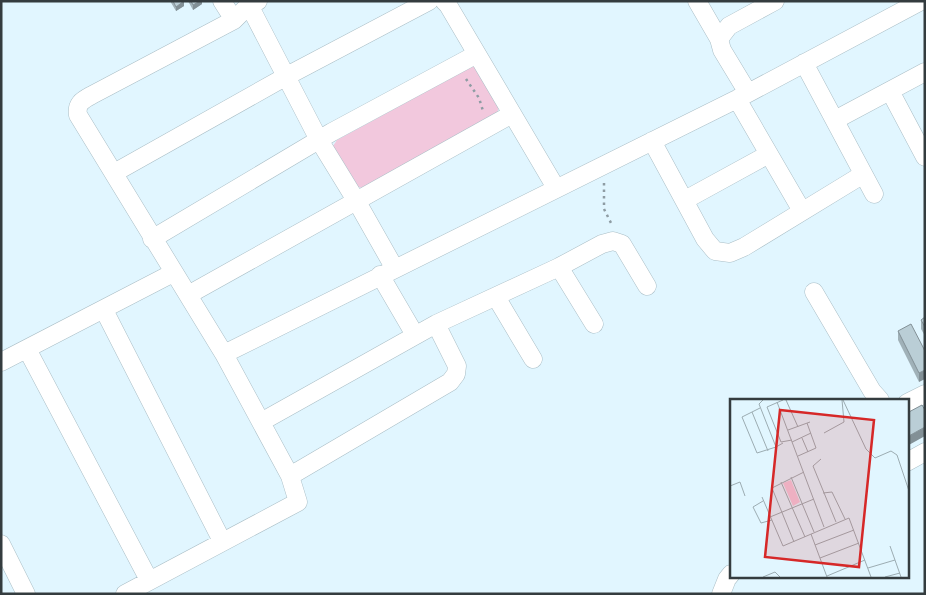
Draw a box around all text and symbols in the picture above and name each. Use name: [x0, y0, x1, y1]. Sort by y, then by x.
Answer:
inset map: [730, 399, 908, 578]

